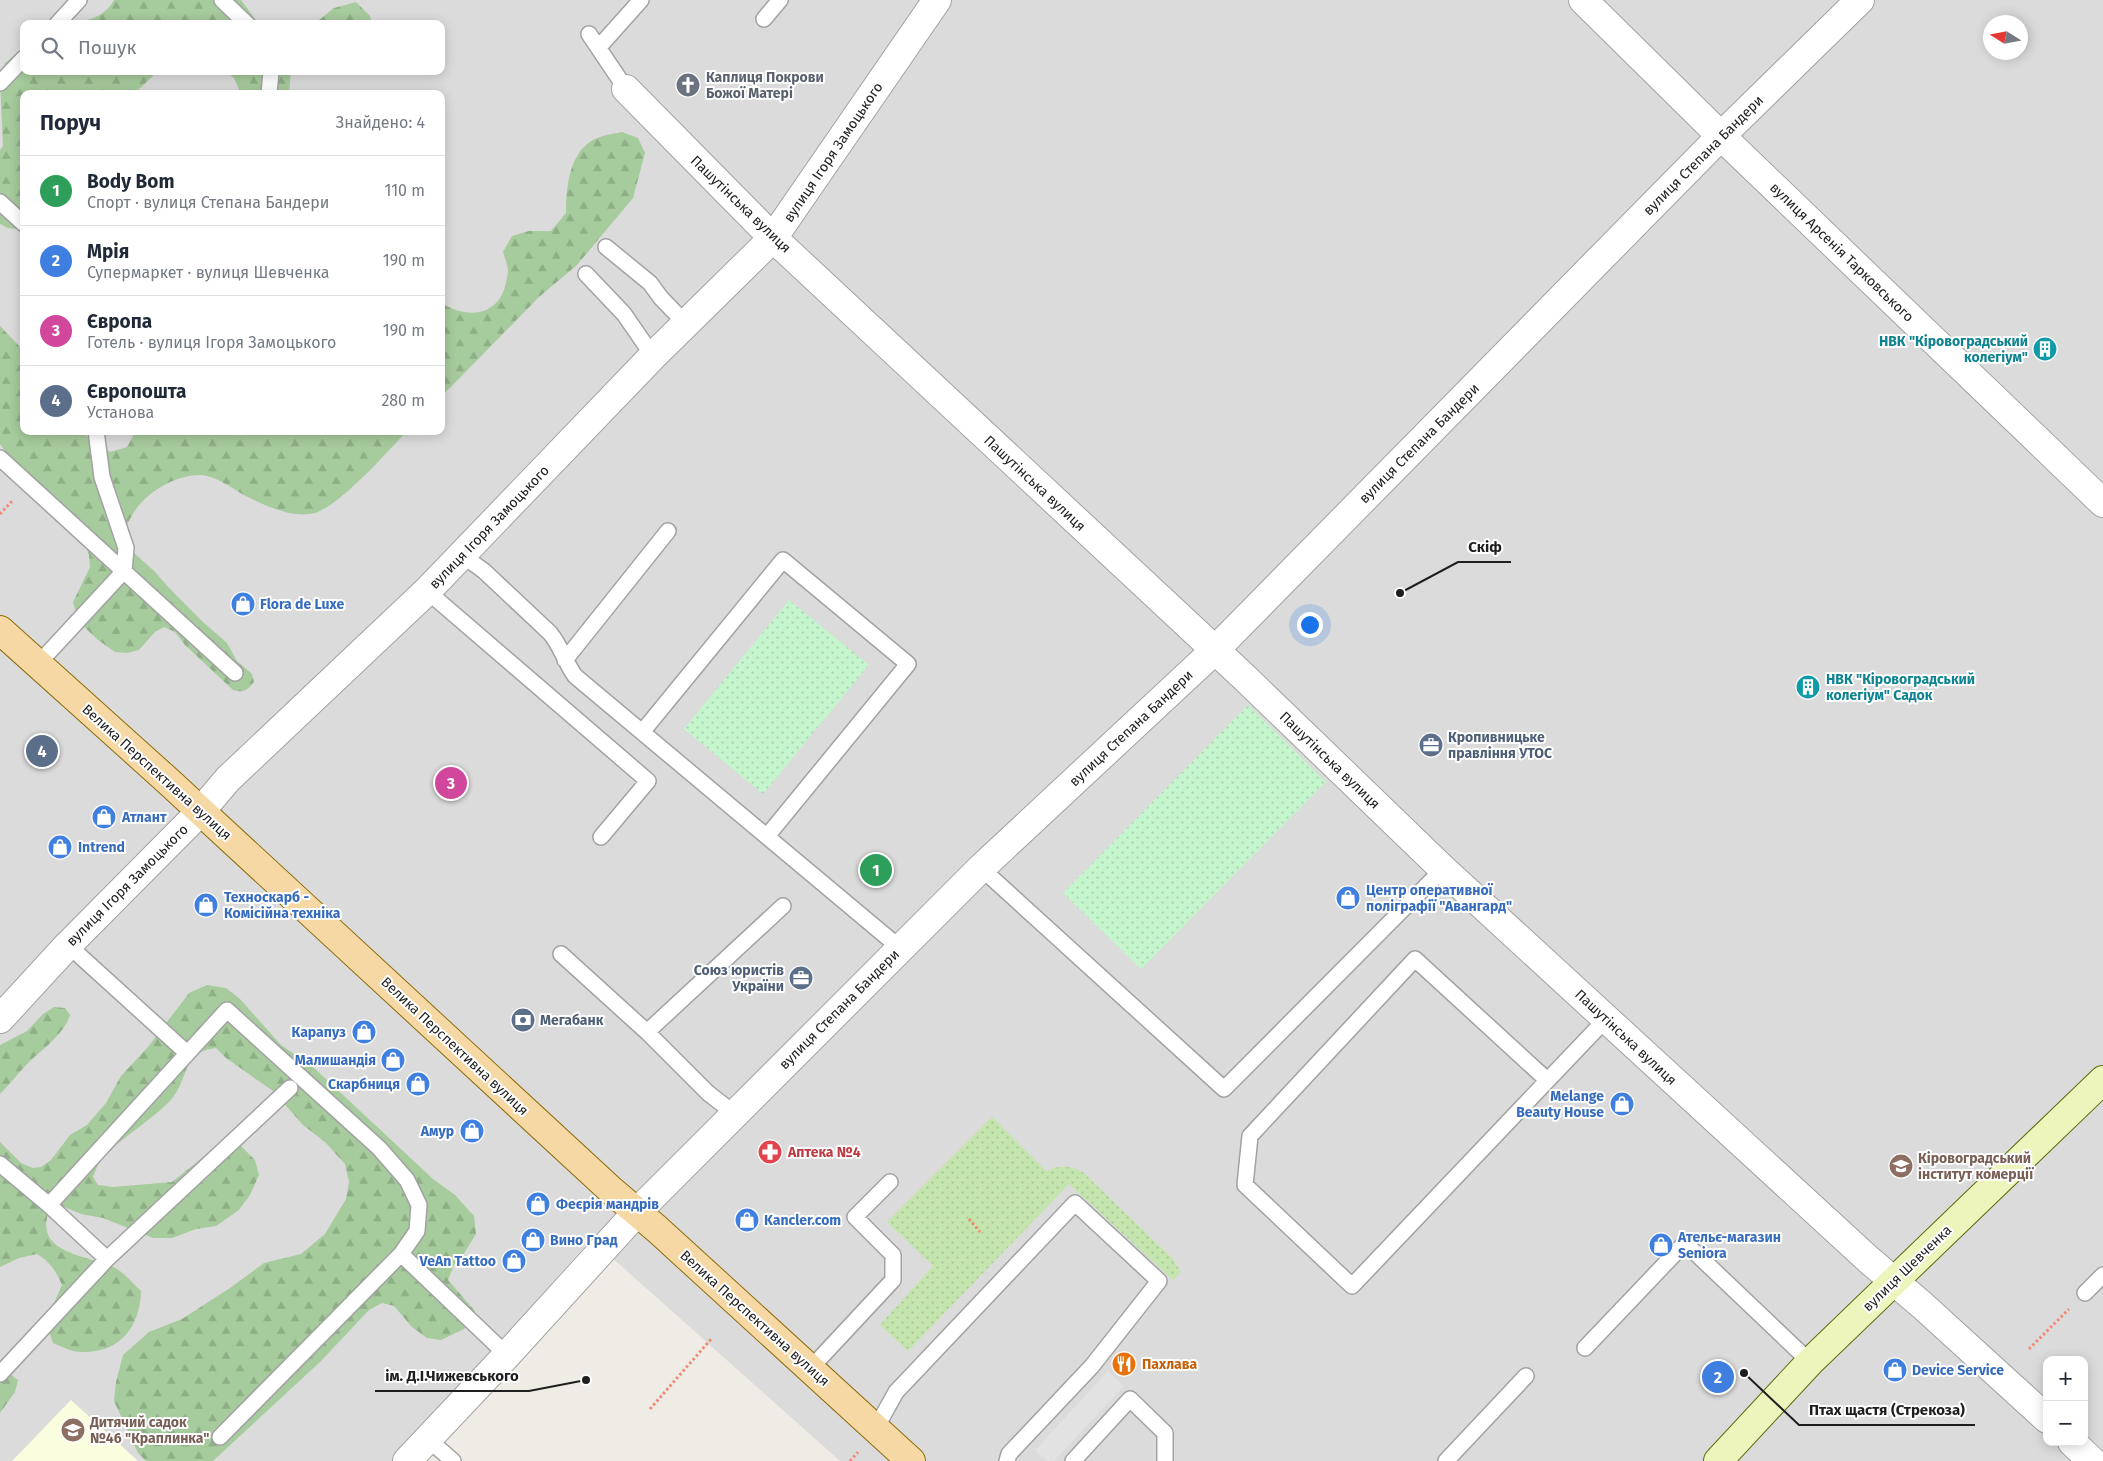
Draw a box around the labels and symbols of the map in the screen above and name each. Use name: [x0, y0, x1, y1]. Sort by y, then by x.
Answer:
north arrow: [1983, 15, 2028, 60]
place label: Каплиця Покрови Божої Матері: [706, 69, 824, 102]
church icon: Каплиця Покрови Божої Матері: [675, 72, 701, 98]
street label: вулиця Ігоря Замоцького: [780, 79, 887, 225]
street label: вулиця Степана Бандери: [1640, 92, 1767, 219]
street label: Пашутінська вулиця: [687, 152, 794, 257]
street label: вулиця Арсенія Тарковського: [1766, 179, 1917, 326]
place label: НВК "Кіровоградський колегіум": [1879, 333, 2028, 366]
building icon: НВК "Кіровоградський колегіум": [2032, 336, 2058, 362]
street label: вулиця Степана Бандери: [1356, 380, 1483, 507]
street label: Пашутінська вулиця: [980, 432, 1089, 535]
street label: вулиця Ігоря Замоцького: [426, 462, 553, 593]
callout: Скіф: [1458, 532, 1511, 562]
text: Скіф: [1468, 538, 1502, 556]
shop icon: Flora de Luxe: [230, 591, 256, 617]
place label: Flora de Luxe: [260, 596, 344, 613]
your location: [1297, 612, 1323, 638]
street label: вулиця Степана Бандери: [1066, 667, 1197, 790]
place label: НВК "Кіровоградський колегіум" Садок: [1826, 671, 1975, 704]
building icon: НВК "Кіровоградський колегіум" Садок: [1795, 674, 1821, 700]
street label: Велика Перспективна вулиця: [78, 701, 235, 844]
street label: Пашутінська вулиця: [1276, 708, 1383, 813]
place label: Кропивницьке правління УТОС: [1448, 729, 1552, 762]
pin: 4: [26, 732, 58, 770]
office icon: Кропивницьке правління УТОС: [1418, 732, 1444, 758]
pin: 3: [435, 764, 467, 802]
shop icon: Атлант: [91, 804, 117, 830]
place label: Атлант: [121, 809, 167, 826]
street label: вулиця Ігоря Замоцького: [63, 821, 192, 950]
shop icon: Intrend: [47, 834, 73, 860]
place label: Intrend: [78, 839, 125, 856]
pin: 1: [860, 851, 892, 889]
place label: Центр оперативної поліграфії "Авангард": [1366, 882, 1512, 915]
shop icon: Центр оперативної поліграфії "Авангард": [1335, 885, 1361, 911]
place label: Техноскарб - Комісійна техніка: [224, 889, 341, 922]
shop icon: Техноскарб - Комісійна техніка: [193, 892, 219, 918]
street label: вулиця Степана Бандери: [776, 946, 903, 1073]
place label: Союз юристів України: [694, 962, 784, 995]
office icon: Союз юристів України: [788, 965, 814, 991]
street label: Велика Перспективна вулиця: [378, 974, 532, 1119]
street label: Пашутінська вулиця: [1571, 986, 1680, 1089]
bank icon: Мегабанк: [510, 1007, 536, 1033]
place label: Мегабанк: [540, 1012, 604, 1029]
shop icon: Карапуз: [351, 1019, 377, 1045]
place label: Карапуз: [292, 1024, 346, 1041]
shop icon: Малишандія: [380, 1047, 406, 1073]
place label: Малишандія: [295, 1052, 376, 1069]
shop icon: Скарбниця: [405, 1071, 431, 1097]
place label: Скарбниця: [328, 1076, 400, 1093]
place label: Melange Beauty House: [1516, 1088, 1604, 1121]
shop icon: Melange Beauty House: [1609, 1091, 1635, 1117]
shop icon: Амур: [459, 1118, 485, 1144]
place label: Амур: [420, 1123, 454, 1140]
pharmacy icon: Аптека №4: [757, 1139, 783, 1165]
place label: Аптека №4: [787, 1144, 861, 1161]
place label: Кіровоградський інститут комерції: [1918, 1150, 2034, 1183]
school or university icon: Кіровоградський інститут комерції: [1888, 1153, 1914, 1179]
shop icon: Феєрія мандрів: [525, 1191, 551, 1217]
place label: Феєрія мандрів: [556, 1196, 659, 1213]
shop icon: Kancler.com: [734, 1207, 760, 1233]
place label: Kancler.com: [764, 1212, 841, 1229]
street label: вулиця Шевченка: [1859, 1222, 1955, 1315]
shop icon: Вино Град: [520, 1227, 546, 1253]
place label: Ательє-магазин Seniora: [1677, 1229, 1781, 1262]
place label: Вино Град: [550, 1232, 618, 1249]
shop icon: Ательє-магазин Seniora: [1648, 1232, 1674, 1258]
street label: Велика Перспективна вулиця: [676, 1247, 833, 1390]
shop icon: VeAn Tattoo: [501, 1248, 527, 1274]
place label: VeAn Tattoo: [419, 1253, 496, 1270]
restaurant icon: Пахлава: [1111, 1351, 1137, 1377]
place label: Пахлава: [1142, 1356, 1197, 1373]
shop icon: Device Service: [1882, 1357, 1908, 1383]
pin: 2: [1702, 1358, 1734, 1396]
callout: ім. Д.І.Чижевського: [375, 1361, 529, 1391]
place label: Device Service: [1912, 1362, 2004, 1379]
text: ім. Д.І.Чижевського: [385, 1367, 519, 1385]
callout: Птах щастя (Стрекоза): [1799, 1395, 1975, 1425]
text: Птах щастя (Стрекоза): [1809, 1401, 1965, 1419]
place label: Дитячий садок №46 "Краплинка": [89, 1414, 210, 1447]
school or university icon: Дитячий садок №46 "Краплинка": [60, 1417, 86, 1443]

